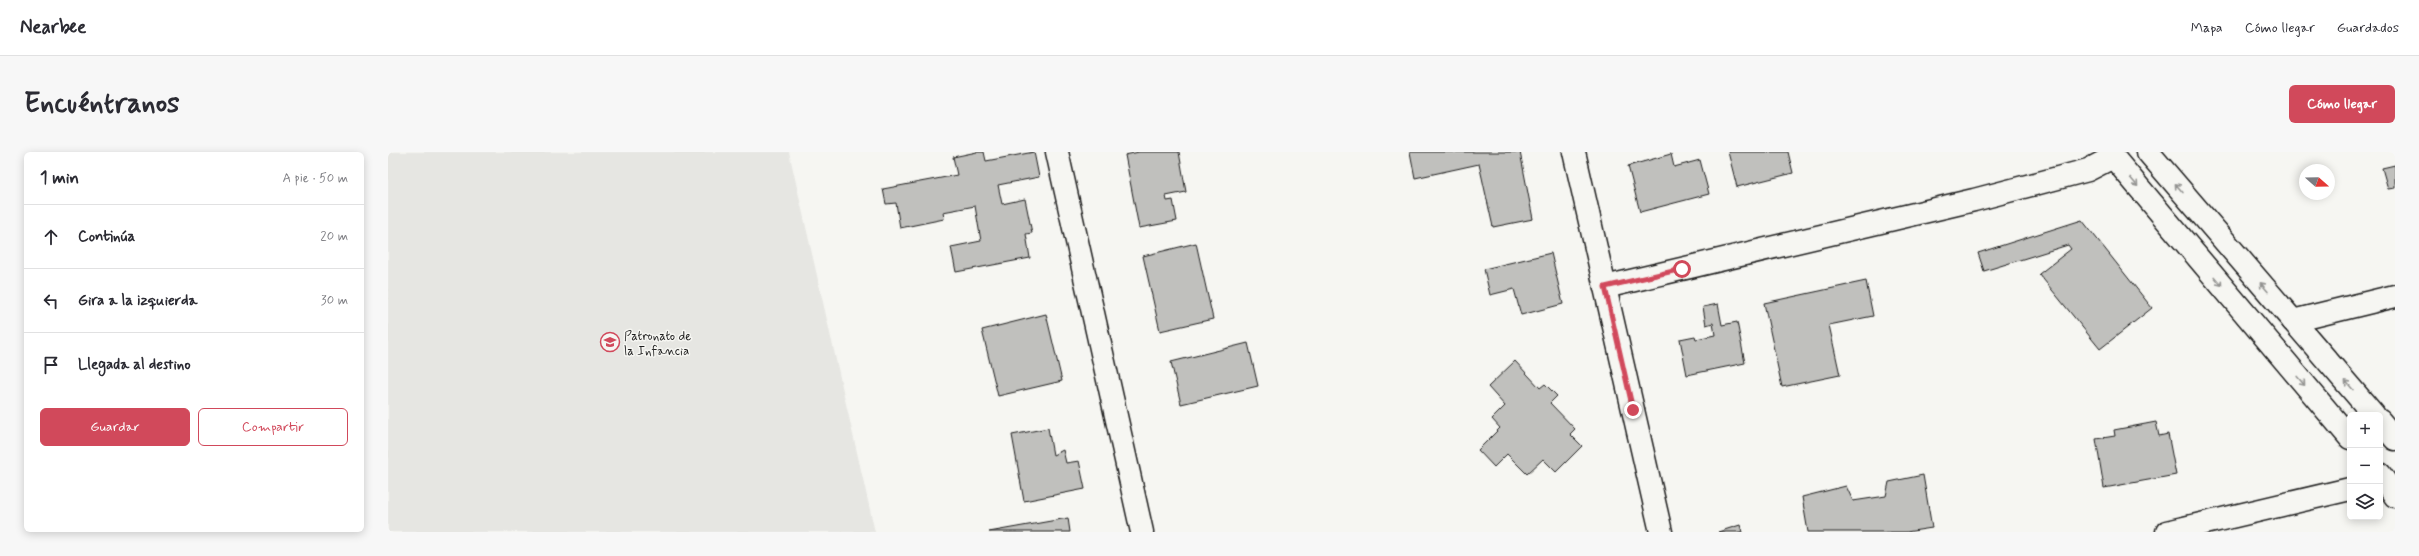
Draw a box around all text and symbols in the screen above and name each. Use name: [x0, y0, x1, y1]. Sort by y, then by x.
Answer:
text: Nearbee: [20, 15, 86, 40]
text: Mapa: [2191, 19, 2223, 37]
text: Cómo llegar: [2245, 19, 2315, 37]
text: Guardados: [2337, 19, 2399, 37]
button: Cómo llegar: [2289, 85, 2395, 123]
text: Encuéntranos: [24, 86, 180, 123]
north arrow: [2299, 164, 2335, 200]
text: 1 min: [40, 167, 79, 189]
text: A pie · 50 m: [283, 170, 348, 187]
one-way arrow: [2130, 176, 2139, 187]
one-way arrow: [2175, 183, 2184, 194]
icon: ahead: [40, 226, 62, 248]
text: Continúa: [78, 227, 135, 247]
text: 20 m: [320, 228, 348, 245]
route start: [1673, 260, 1691, 278]
one-way arrow: [2213, 276, 2222, 287]
one-way arrow: [2260, 282, 2269, 292]
icon: left: [40, 290, 62, 312]
text: Gira a la izquierda: [78, 291, 197, 311]
text: 30 m: [321, 292, 348, 309]
place label: Patronato de la Infancia: [624, 328, 691, 360]
school or university icon: Patronato de la Infancia: [599, 331, 621, 353]
icon: arrive: [40, 354, 62, 376]
text: Llegada al destino: [78, 355, 191, 375]
one-way arrow: [2297, 375, 2306, 386]
one-way arrow: [2345, 381, 2354, 391]
route end: [1624, 401, 1642, 419]
button: Guardar: [40, 408, 190, 446]
button: Compartir: [198, 408, 348, 446]
map controls: [2347, 412, 2383, 520]
button: +: [2347, 412, 2383, 448]
button: −: [2347, 448, 2383, 484]
button: layers: [2347, 484, 2383, 520]

